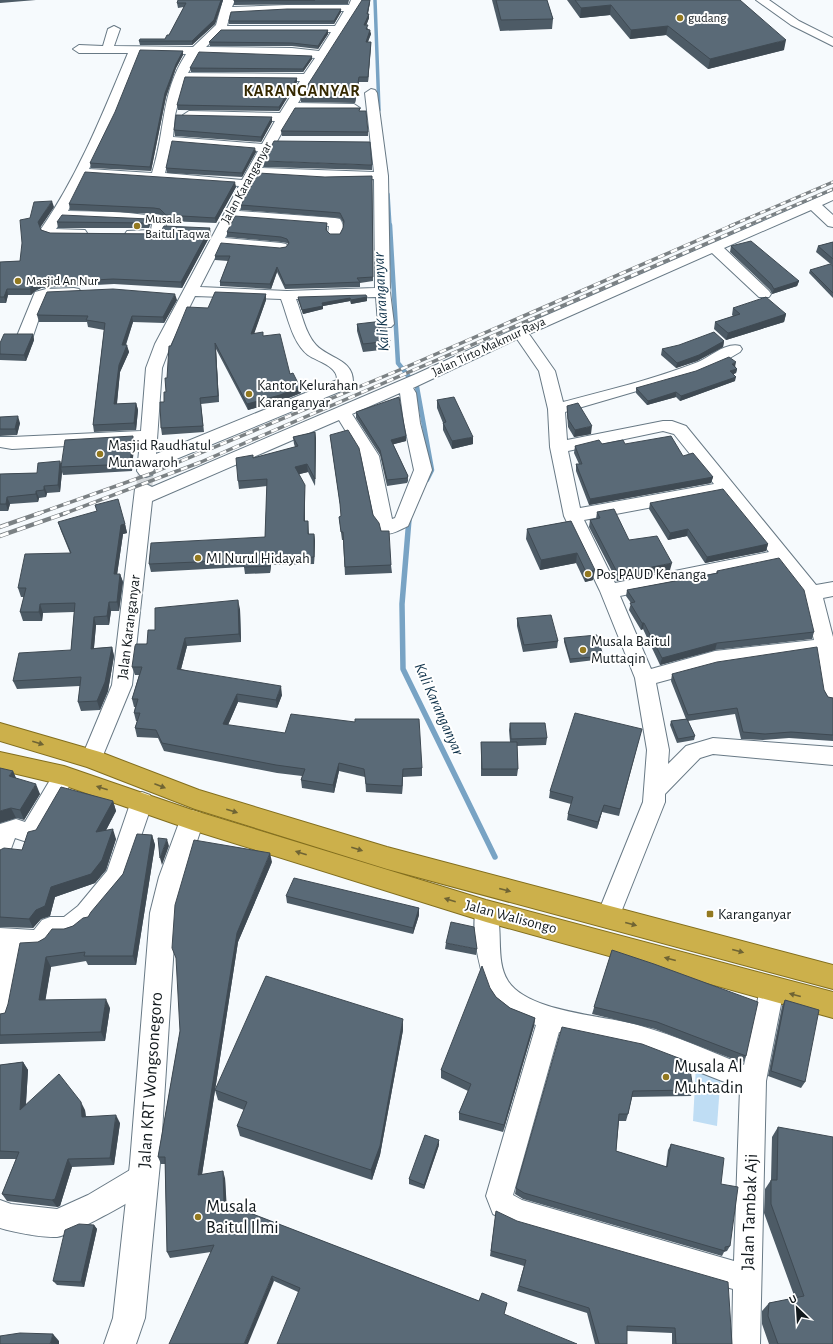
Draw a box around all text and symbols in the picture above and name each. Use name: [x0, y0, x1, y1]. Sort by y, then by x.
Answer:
place label: gudang: [688, 12, 727, 25]
marker: gudang: [675, 13, 685, 23]
district label: KARANGANYAR: [243, 83, 361, 99]
street label: Jalan Karanganyar: [219, 139, 275, 226]
place label: Musala Baitul Taqwa: [145, 213, 210, 241]
marker: Musala Baitul Taqwa: [132, 221, 142, 231]
water label: Kali Karanganyar: [370, 251, 392, 352]
place label: Masjid An Nur: [26, 275, 99, 288]
marker: Masjid An Nur: [13, 276, 23, 286]
street label: Jalan Tirto Makmur Raya: [430, 315, 548, 379]
place label: Kantor Kelurahan Karanganyar: [257, 378, 359, 410]
marker: Kantor Kelurahan Karanganyar: [244, 389, 254, 399]
place label: Masjid Raudhatul Munawaroh: [108, 438, 211, 470]
marker: Masjid Raudhatul Munawaroh: [95, 449, 105, 459]
place label: MI Nurul Hidayah: [206, 551, 310, 566]
marker: MI Nurul Hidayah: [193, 553, 203, 563]
place label: Pos PAUD Kenanga: [596, 567, 707, 582]
marker: Pos PAUD Kenanga: [583, 569, 593, 579]
street label: Jalan Karanganyar: [115, 574, 143, 680]
place label: Musala Baitul Muttaqin: [591, 634, 671, 666]
marker: Musala Baitul Muttaqin: [578, 645, 588, 655]
water label: Kali Karanganyar: [412, 660, 467, 758]
one-way arrow: [32, 740, 44, 746]
one-way arrow: [155, 783, 167, 789]
one-way arrow: [96, 785, 108, 791]
one-way arrow: [227, 808, 239, 814]
one-way arrow: [351, 846, 363, 852]
one-way arrow: [294, 850, 306, 856]
one-way arrow: [500, 887, 512, 893]
one-way arrow: [444, 897, 456, 903]
street label: Jalan Walisongo: [464, 898, 558, 936]
place label: Karanganyar: [718, 907, 791, 922]
marker: Karanganyar: [705, 909, 715, 919]
one-way arrow: [625, 921, 637, 927]
one-way arrow: [732, 949, 744, 955]
one-way arrow: [664, 956, 676, 962]
street label: Jalan KRT Wongsonegoro: [136, 991, 166, 1168]
one-way arrow: [789, 992, 801, 998]
place label: Musala Al Muhtadin: [674, 1058, 743, 1097]
marker: Musala Al Muhtadin: [661, 1072, 671, 1082]
street label: Jalan Tambak Aji: [739, 1153, 761, 1271]
place label: Musala Baitul Ilmi: [206, 1198, 279, 1237]
marker: Musala Baitul Ilmi: [193, 1212, 203, 1222]
north arrow: [777, 1288, 817, 1328]
text: U: [787, 1293, 798, 1306]

